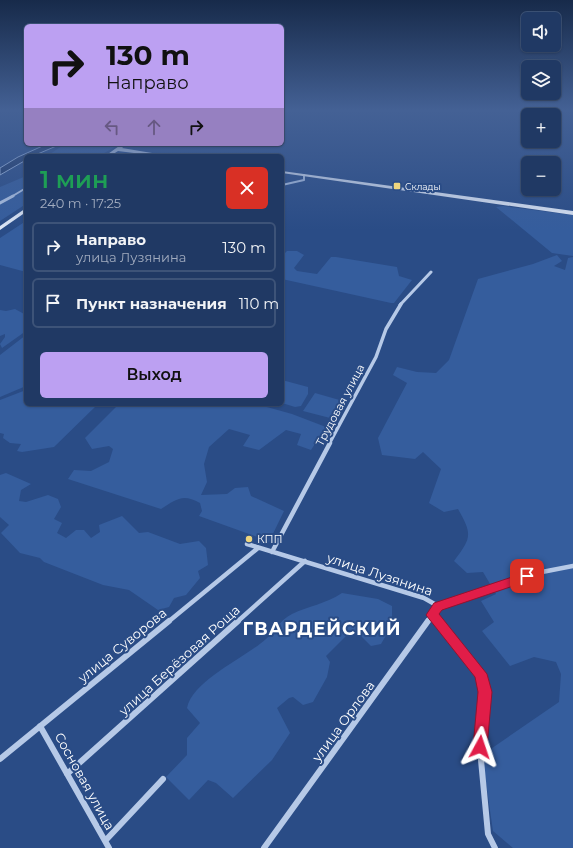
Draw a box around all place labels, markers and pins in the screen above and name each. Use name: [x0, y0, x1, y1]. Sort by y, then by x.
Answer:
marker: Склады: [392, 181, 402, 191]
place label: Склады: [405, 181, 441, 192]
place label: КПП: [257, 532, 283, 546]
marker: КПП: [244, 534, 254, 544]
pin: [510, 559, 544, 593]

